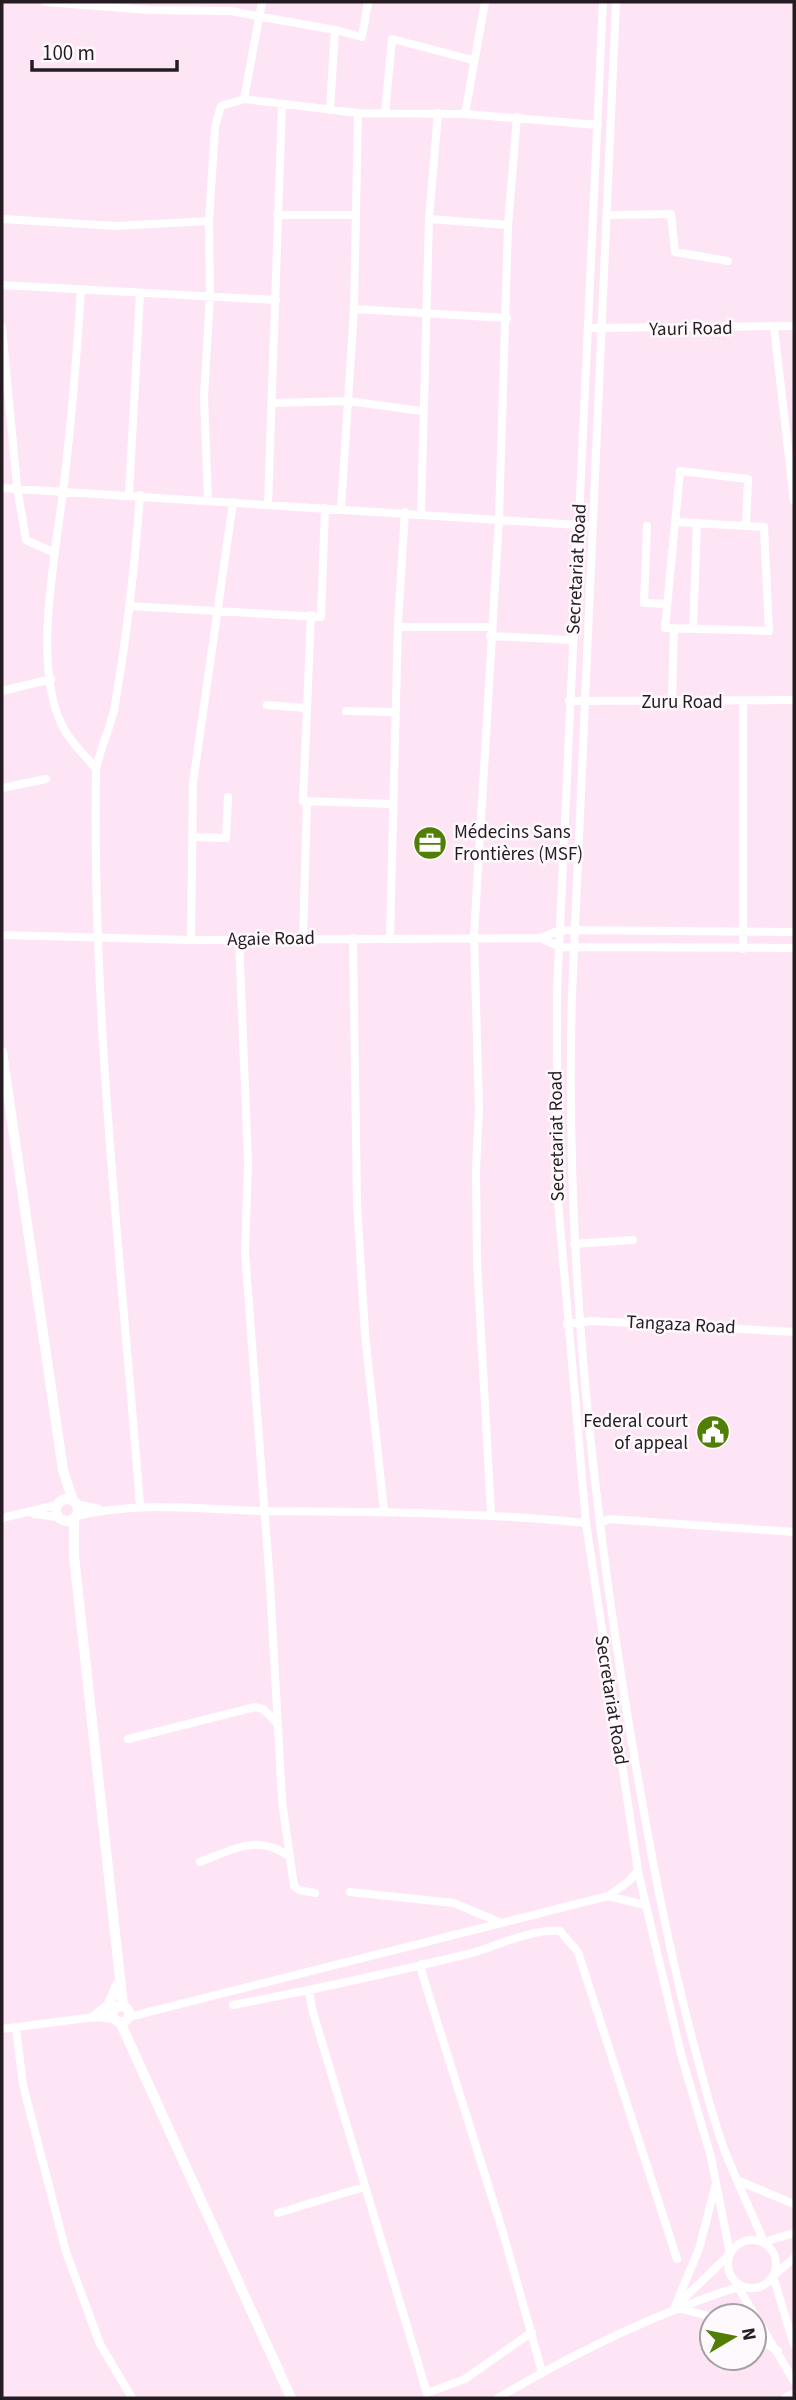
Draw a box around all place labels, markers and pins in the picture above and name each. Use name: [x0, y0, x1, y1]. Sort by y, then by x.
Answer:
place label: Médecins Sans Frontières (MSF): [454, 819, 583, 868]
office icon: Médecins Sans Frontières (MSF): [411, 824, 449, 862]
place label: Federal court of appeal: [583, 1408, 689, 1457]
public building icon: Federal court of appeal: [694, 1413, 732, 1451]

